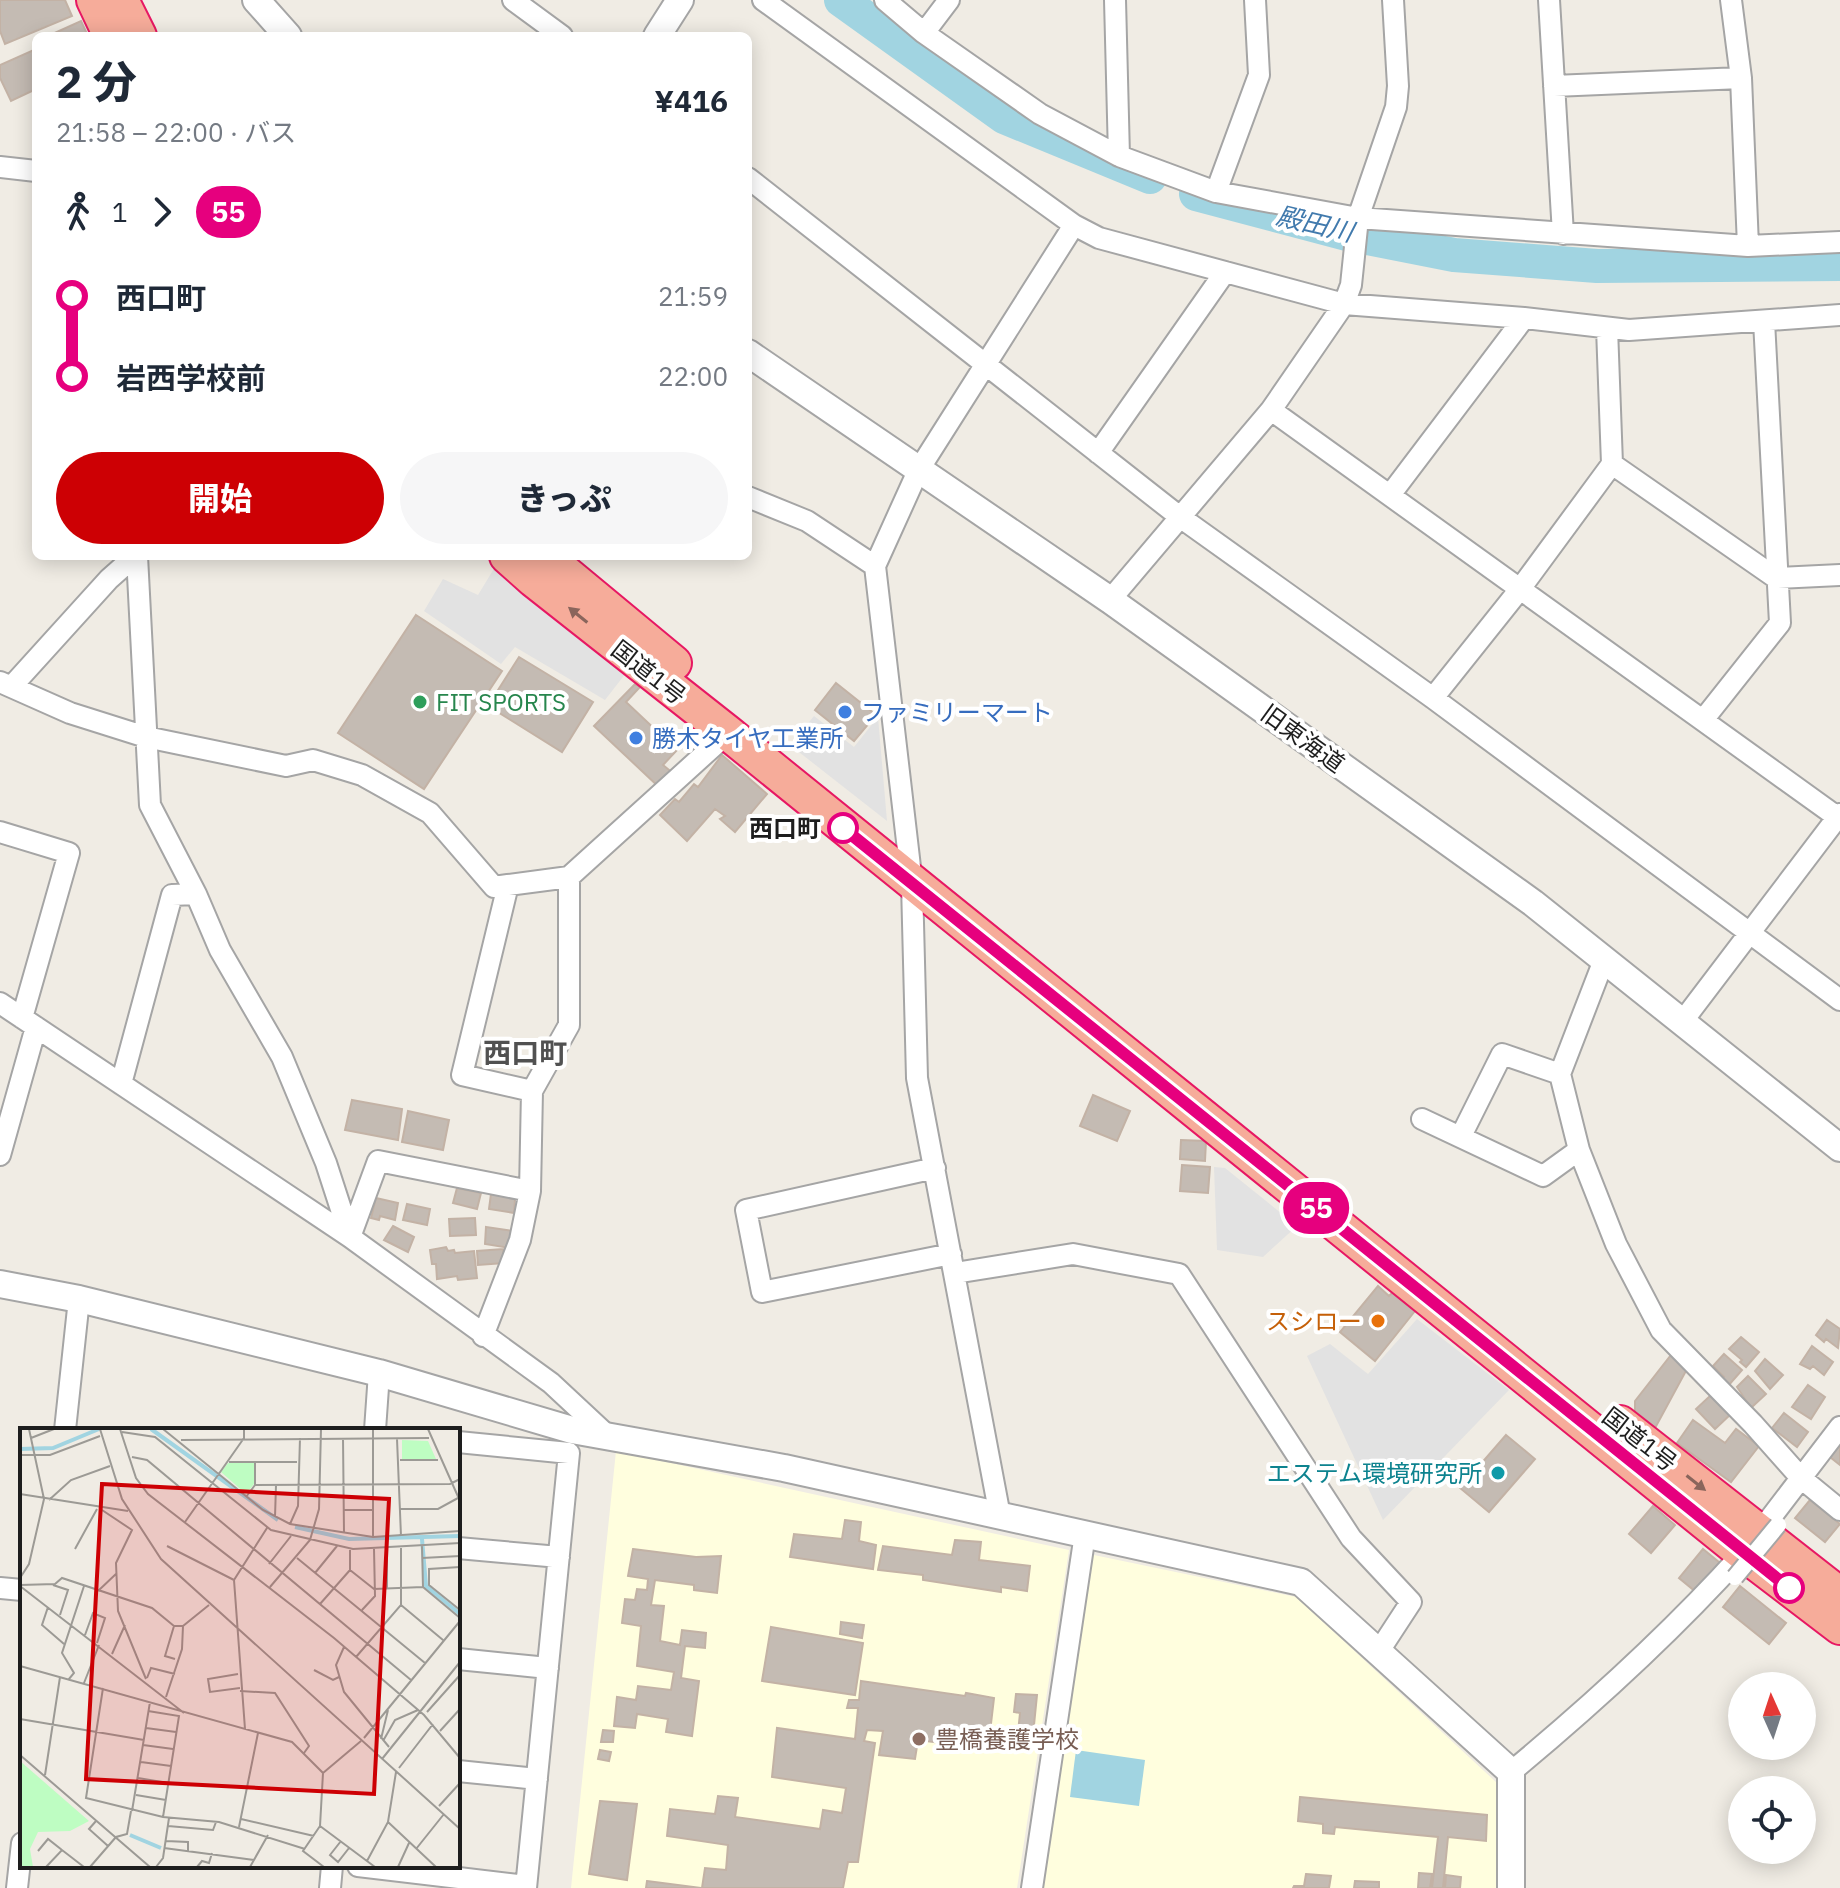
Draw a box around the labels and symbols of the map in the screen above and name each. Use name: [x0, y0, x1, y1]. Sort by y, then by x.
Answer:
water label: 殿田川: [1273, 198, 1360, 249]
one-way arrow: [568, 608, 588, 624]
street label: 国道1号: [605, 633, 693, 711]
place label: FIT SPORTS: [436, 686, 566, 718]
marker: FIT SPORTS: [411, 693, 429, 711]
place label: ファミリーマート: [861, 696, 1053, 728]
street label: 旧東海道: [1255, 697, 1351, 779]
marker: ファミリーマート: [836, 703, 854, 721]
place label: 勝木タイヤ工業所: [652, 722, 843, 754]
marker: 勝木タイヤ工業所: [627, 729, 645, 747]
place label: 西口町: [749, 812, 821, 844]
marker: 西口町: [828, 813, 858, 843]
district label: 西口町: [483, 1034, 567, 1071]
line badge: 55: [1280, 1182, 1352, 1234]
place label: スシロー: [1266, 1305, 1362, 1337]
marker: スシロー: [1369, 1312, 1387, 1330]
street label: 国道1号: [1596, 1400, 1684, 1478]
inset map: [20, 1428, 460, 1868]
place label: エステム環境研究所: [1267, 1457, 1482, 1489]
marker: エステム環境研究所: [1489, 1464, 1507, 1482]
one-way arrow: [1686, 1475, 1706, 1491]
unlabelled marker: [1774, 1573, 1804, 1603]
north arrow: [1728, 1672, 1816, 1760]
place label: 豊橋養護学校: [935, 1723, 1079, 1755]
marker: 豊橋養護学校: [910, 1730, 928, 1748]

